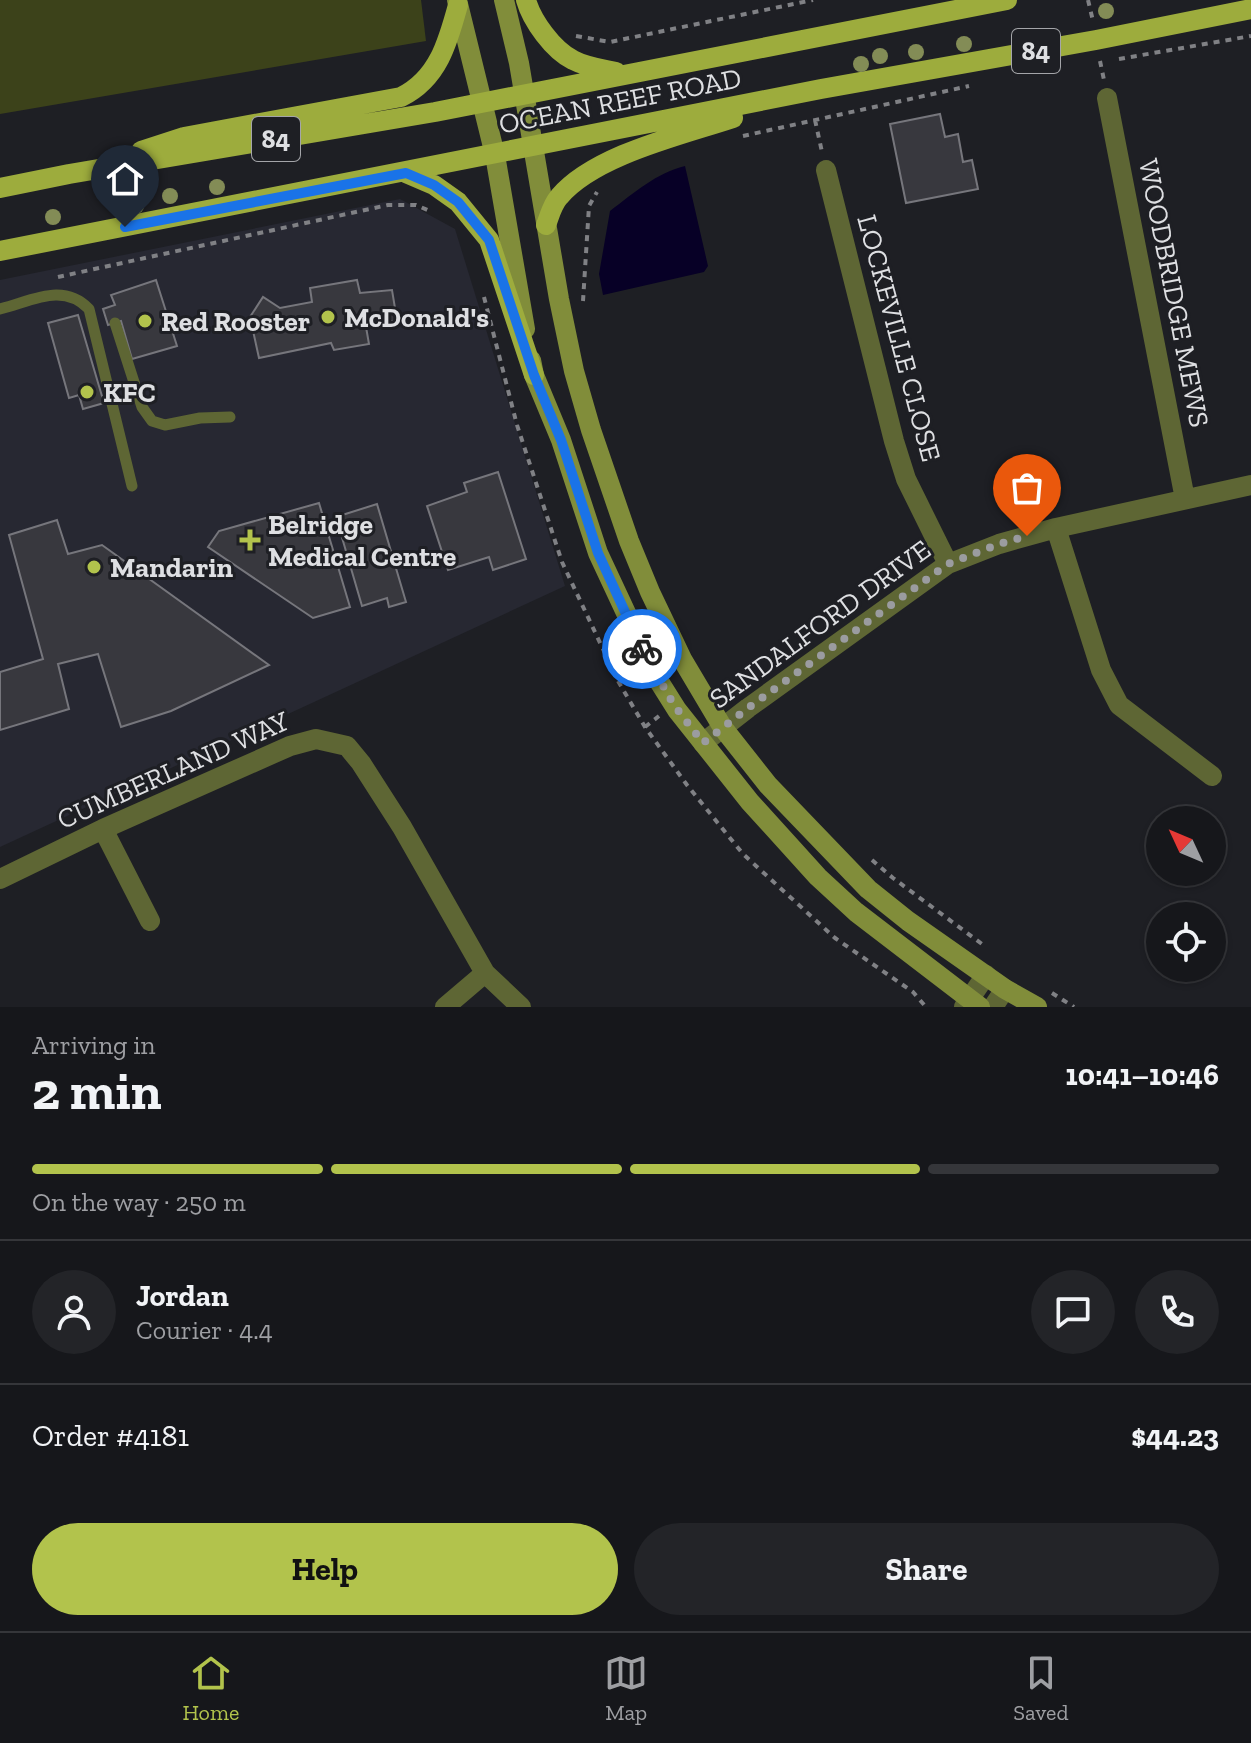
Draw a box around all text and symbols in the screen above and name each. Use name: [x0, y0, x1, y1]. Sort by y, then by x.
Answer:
road number: 84: [1012, 29, 1060, 73]
street label: OCEAN REEF ROAD: [496, 61, 744, 141]
road number: 84: [252, 117, 300, 161]
pin: [91, 145, 159, 227]
street label: WOODBRIDGE MEWS: [1132, 156, 1216, 430]
icon: home: [103, 157, 147, 201]
street label: LOCKEVILLE CLOSE: [850, 211, 948, 465]
place label: McDonald's: [344, 301, 489, 334]
place label: Red Rooster: [161, 305, 310, 338]
marker: McDonald's: [319, 308, 337, 326]
marker: Red Rooster: [136, 312, 154, 330]
place label: KFC: [103, 376, 156, 409]
marker: KFC: [78, 383, 96, 401]
pin: [993, 454, 1061, 536]
icon: bag: [1005, 466, 1049, 510]
place label: Belridge Medical Centre: [268, 508, 456, 573]
marker: Belridge Medical Centre: [239, 529, 261, 551]
street label: SANDALFORD DRIVE: [703, 533, 937, 715]
place label: Mandarin: [110, 551, 234, 584]
marker: Mandarin: [85, 558, 103, 576]
courier: [602, 609, 682, 689]
icon: bike: [620, 627, 664, 671]
street label: CUMBERLAND WAY: [52, 704, 295, 836]
north arrow: [1146, 806, 1226, 886]
map controls: [1146, 806, 1226, 982]
button: locate: [1146, 902, 1226, 982]
text: Arriving in: [32, 1029, 155, 1061]
text: 10:41–10:46: [1066, 1057, 1219, 1093]
text: 2 min: [32, 1060, 162, 1122]
text: On the way · 250 m: [32, 1186, 246, 1218]
button: person: [32, 1270, 116, 1354]
button: chat: [1031, 1270, 1115, 1354]
button: phone: [1135, 1270, 1219, 1354]
text: Jordan: [136, 1278, 229, 1314]
text: Courier · 4.4: [136, 1314, 273, 1346]
text: Order #4181: [32, 1418, 189, 1454]
text: $44.23: [1131, 1418, 1219, 1454]
button: Help: [32, 1523, 618, 1615]
button: Share: [634, 1523, 1219, 1615]
tab: Home: [183, 1651, 239, 1726]
tab: Map: [604, 1651, 648, 1726]
tab: Saved: [1013, 1651, 1068, 1726]

